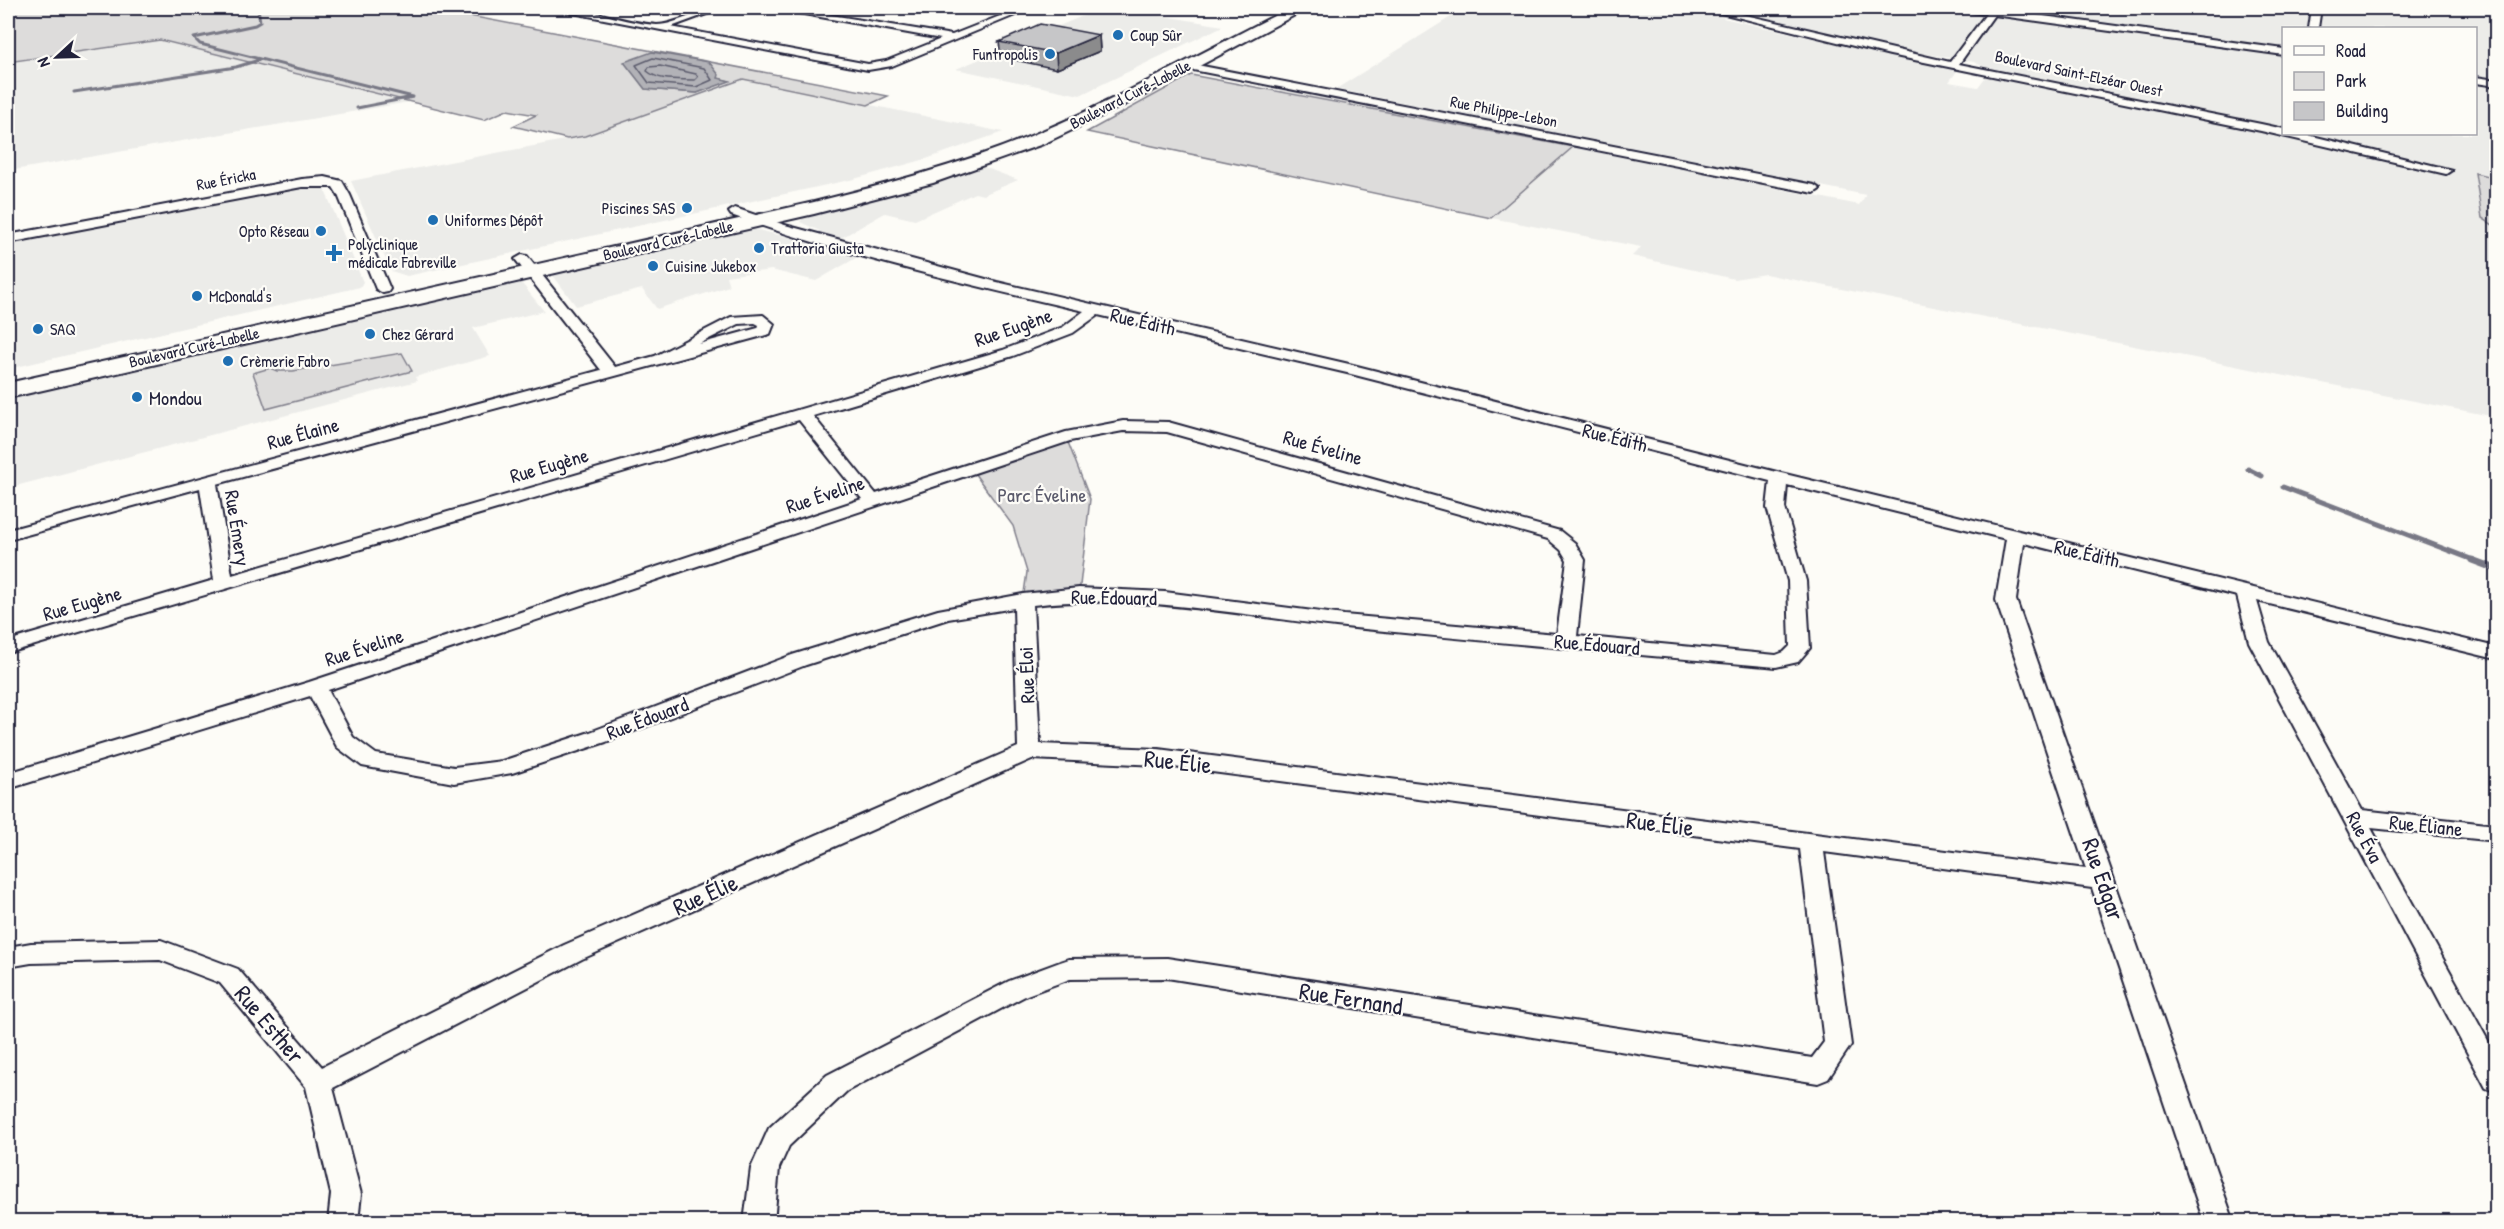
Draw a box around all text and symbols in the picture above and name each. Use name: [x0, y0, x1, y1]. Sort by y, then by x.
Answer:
place label: Coup Sûr: [1130, 24, 1182, 46]
north arrow: [27, 27, 87, 87]
legend: [2282, 27, 2477, 135]
marker: Coup Sûr: [1111, 28, 1125, 42]
text: Road: [2336, 38, 2366, 63]
place label: Funtropolis: [972, 43, 1038, 65]
street label: Boulevard Saint-Elzéar Ouest: [1993, 44, 2165, 102]
marker: Funtropolis: [1043, 47, 1057, 61]
text: N: [31, 54, 55, 71]
street label: Boulevard Curé-Labelle: [1066, 54, 1195, 134]
text: Park: [2336, 68, 2367, 93]
street label: Rue Philippe-Lebon: [1449, 90, 1559, 132]
text: Building: [2336, 98, 2388, 123]
street label: Rue Éricka: [195, 163, 257, 195]
place label: Piscines SAS: [602, 197, 676, 219]
marker: Piscines SAS: [680, 201, 694, 215]
place label: Uniformes Dépôt: [445, 209, 543, 231]
marker: Uniformes Dépôt: [426, 213, 440, 227]
street label: Boulevard Curé-Labelle: [601, 214, 736, 266]
place label: Opto Réseau: [239, 220, 310, 242]
marker: Opto Réseau: [314, 224, 328, 238]
place label: Polyclinique médicale Fabreville: [348, 233, 457, 273]
place label: Trattoria Giusta: [771, 237, 864, 259]
marker: Trattoria Giusta: [752, 241, 766, 255]
marker: Polyclinique médicale Fabreville: [325, 244, 343, 262]
place label: Cuisine Jukebox: [665, 255, 756, 277]
marker: Cuisine Jukebox: [646, 259, 660, 273]
place label: McDonald's: [209, 285, 272, 307]
marker: McDonald's: [190, 289, 204, 303]
street label: Rue Édith: [1108, 300, 1178, 342]
street label: Rue Eugène: [971, 301, 1055, 353]
place label: SAQ: [50, 318, 76, 340]
street label: Boulevard Curé-Labelle: [127, 321, 262, 373]
marker: SAQ: [31, 322, 45, 336]
place label: Chez Gérard: [382, 323, 453, 345]
marker: Chez Gérard: [363, 327, 377, 341]
place label: Crèmerie Fabro: [240, 350, 330, 372]
marker: Crèmerie Fabro: [221, 354, 235, 368]
place label: Mondou: [149, 384, 202, 411]
marker: Mondou: [130, 390, 144, 404]
street label: Rue Élaine: [264, 410, 342, 456]
street label: Rue Édith: [1580, 416, 1650, 458]
street label: Rue Éveline: [1280, 423, 1366, 471]
street label: Rue Eugène: [507, 441, 591, 489]
street label: Rue Éveline: [782, 469, 868, 519]
park label: Parc Éveline: [997, 481, 1087, 508]
street label: Rue Émery: [219, 488, 257, 568]
street label: Rue Édith: [2052, 532, 2122, 574]
street label: Rue Eugène: [40, 579, 124, 627]
street label: Rue Édouard: [1071, 583, 1157, 611]
street label: Rue Éveline: [321, 622, 407, 672]
street label: Rue Édouard: [1553, 627, 1641, 661]
street label: Rue Éloi: [1012, 646, 1040, 704]
street label: Rue Édouard: [602, 690, 692, 746]
street label: Rue Élie: [1143, 742, 1214, 780]
street label: Rue Élie: [1625, 803, 1696, 843]
street label: Rue Éva: [2340, 807, 2390, 867]
street label: Rue Éliane: [2388, 808, 2464, 842]
street label: Rue Edgar: [2075, 834, 2133, 924]
street label: Rue Élie: [668, 865, 743, 922]
street label: Rue Fernand: [1297, 974, 1405, 1022]
street label: Rue Esther: [228, 978, 312, 1070]

